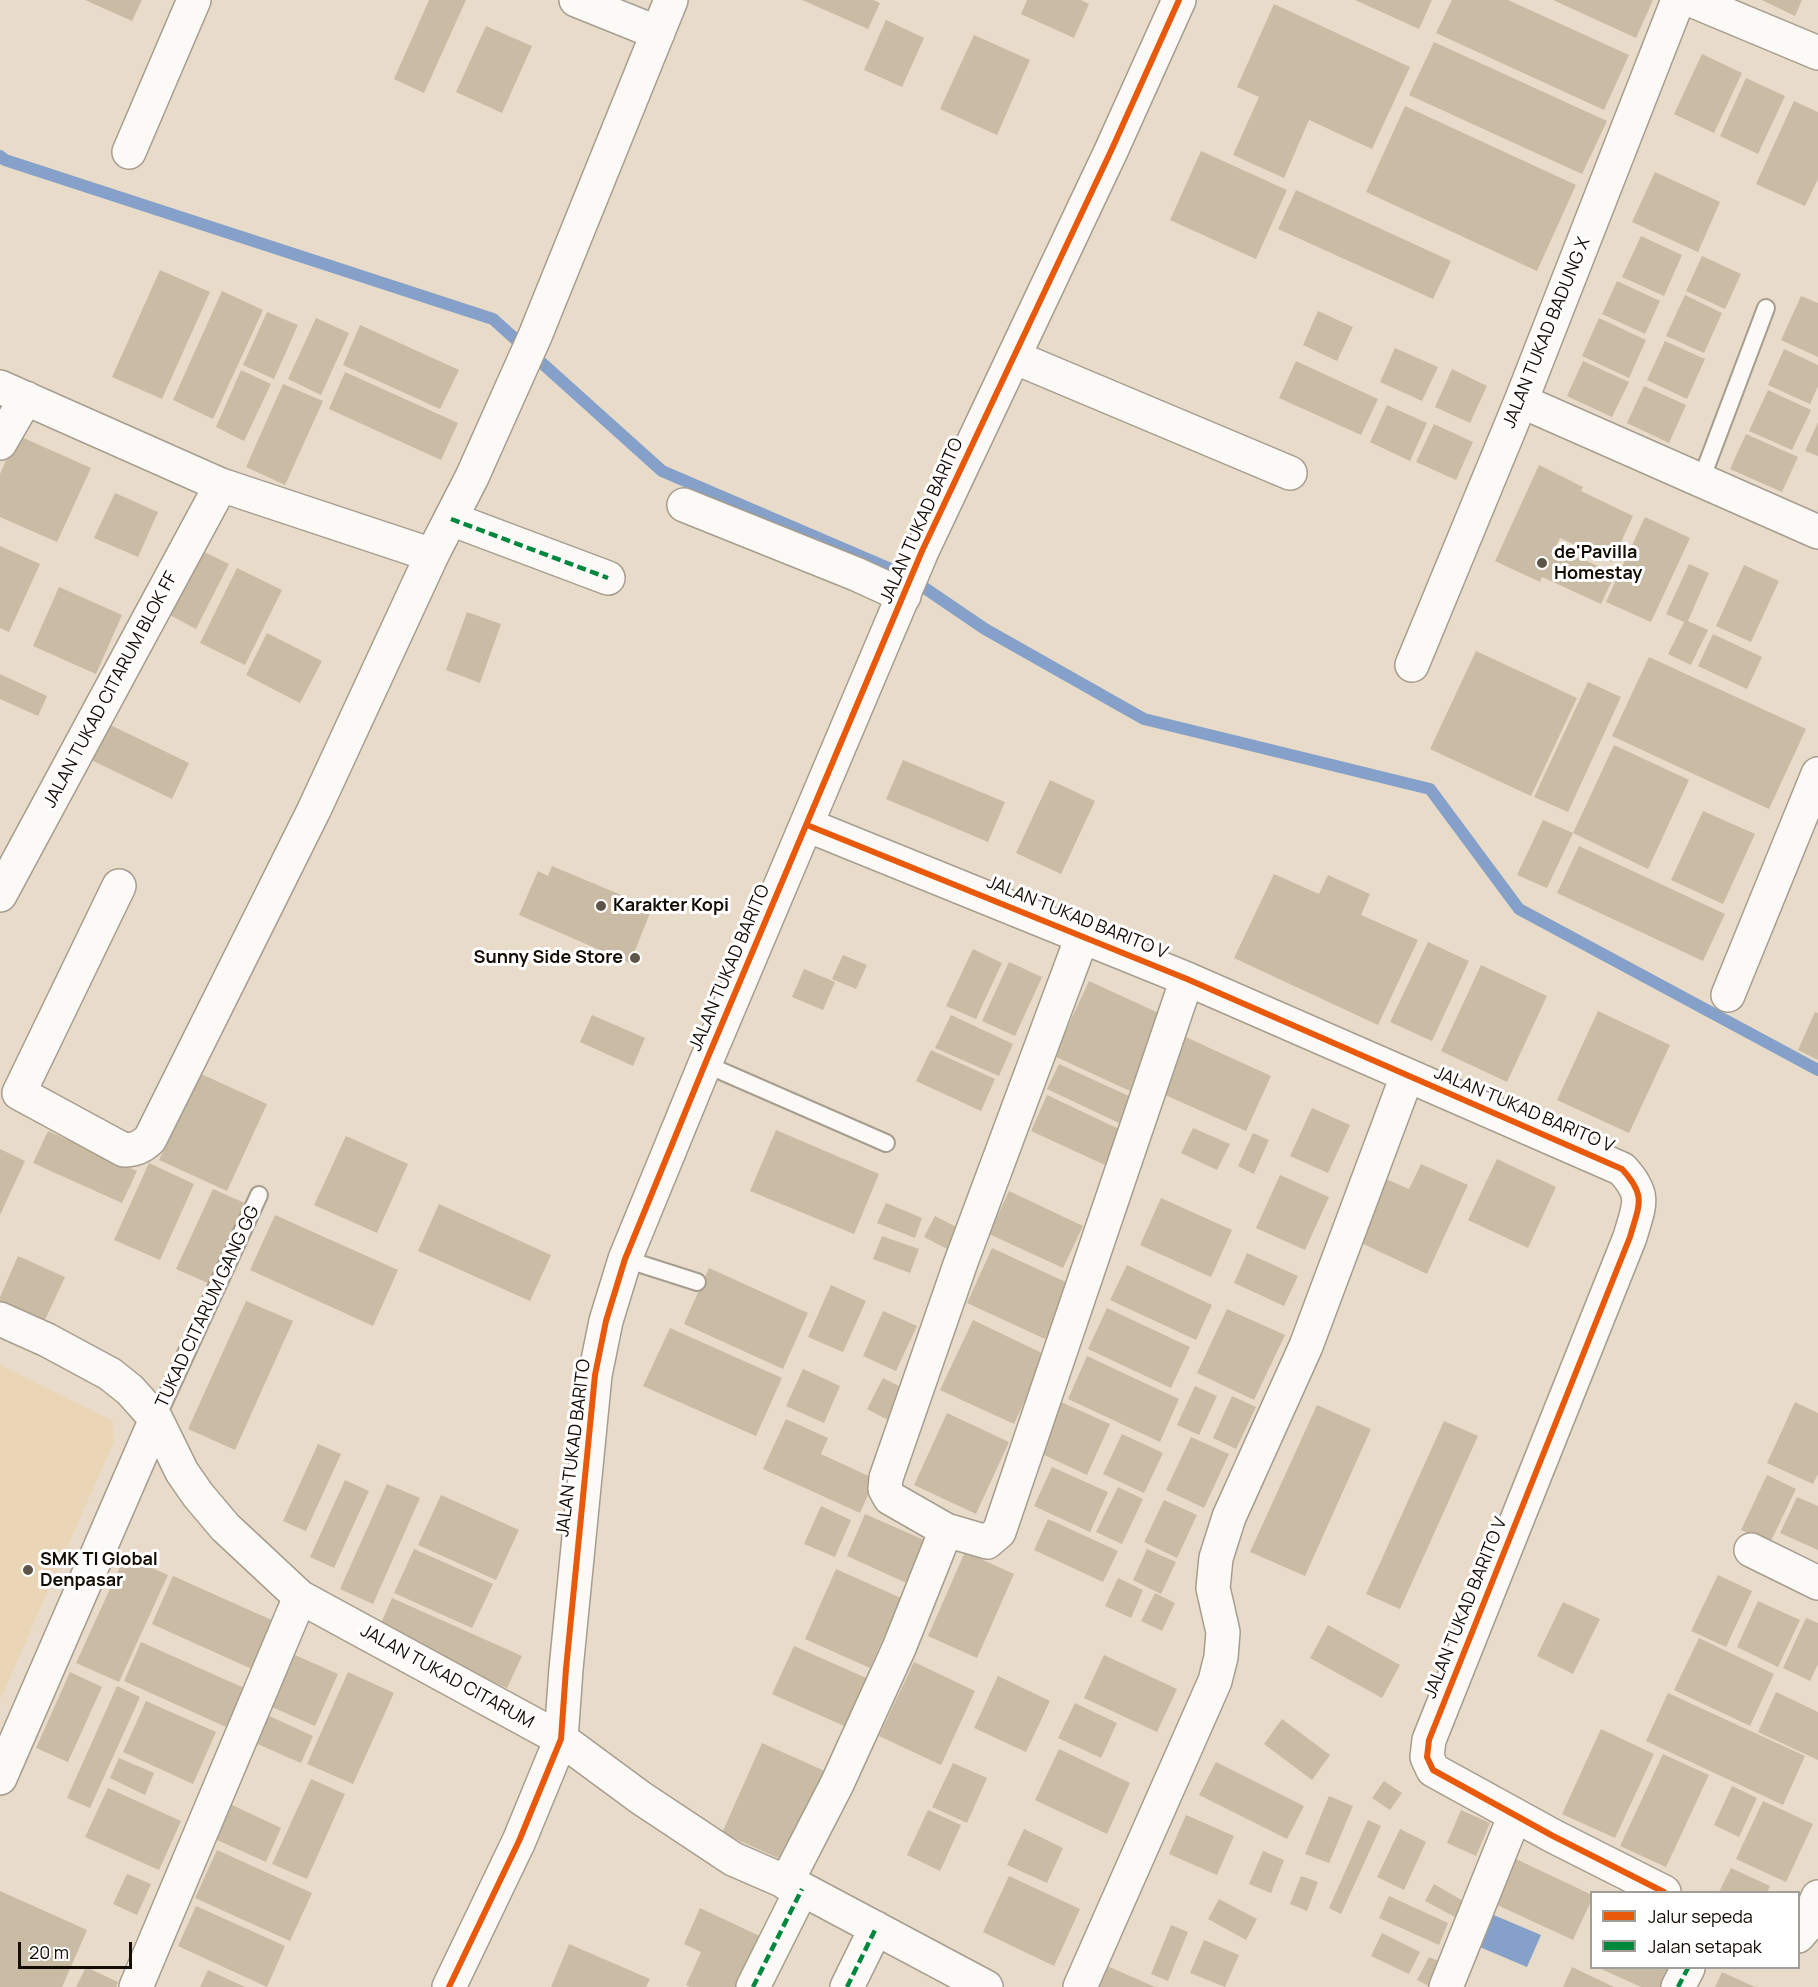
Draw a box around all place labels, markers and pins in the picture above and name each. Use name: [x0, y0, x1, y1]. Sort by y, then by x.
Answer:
place label: de'Pavilla Homestay: [1554, 542, 1642, 584]
marker: de'Pavilla Homestay: [1535, 556, 1549, 570]
place label: Karakter Kopi: [613, 895, 729, 917]
marker: Karakter Kopi: [594, 899, 608, 913]
place label: Sunny Side Store: [474, 947, 623, 969]
marker: Sunny Side Store: [628, 951, 642, 965]
place label: SMK TI Global Denpasar: [40, 1549, 158, 1592]
marker: SMK TI Global Denpasar: [21, 1563, 35, 1577]

